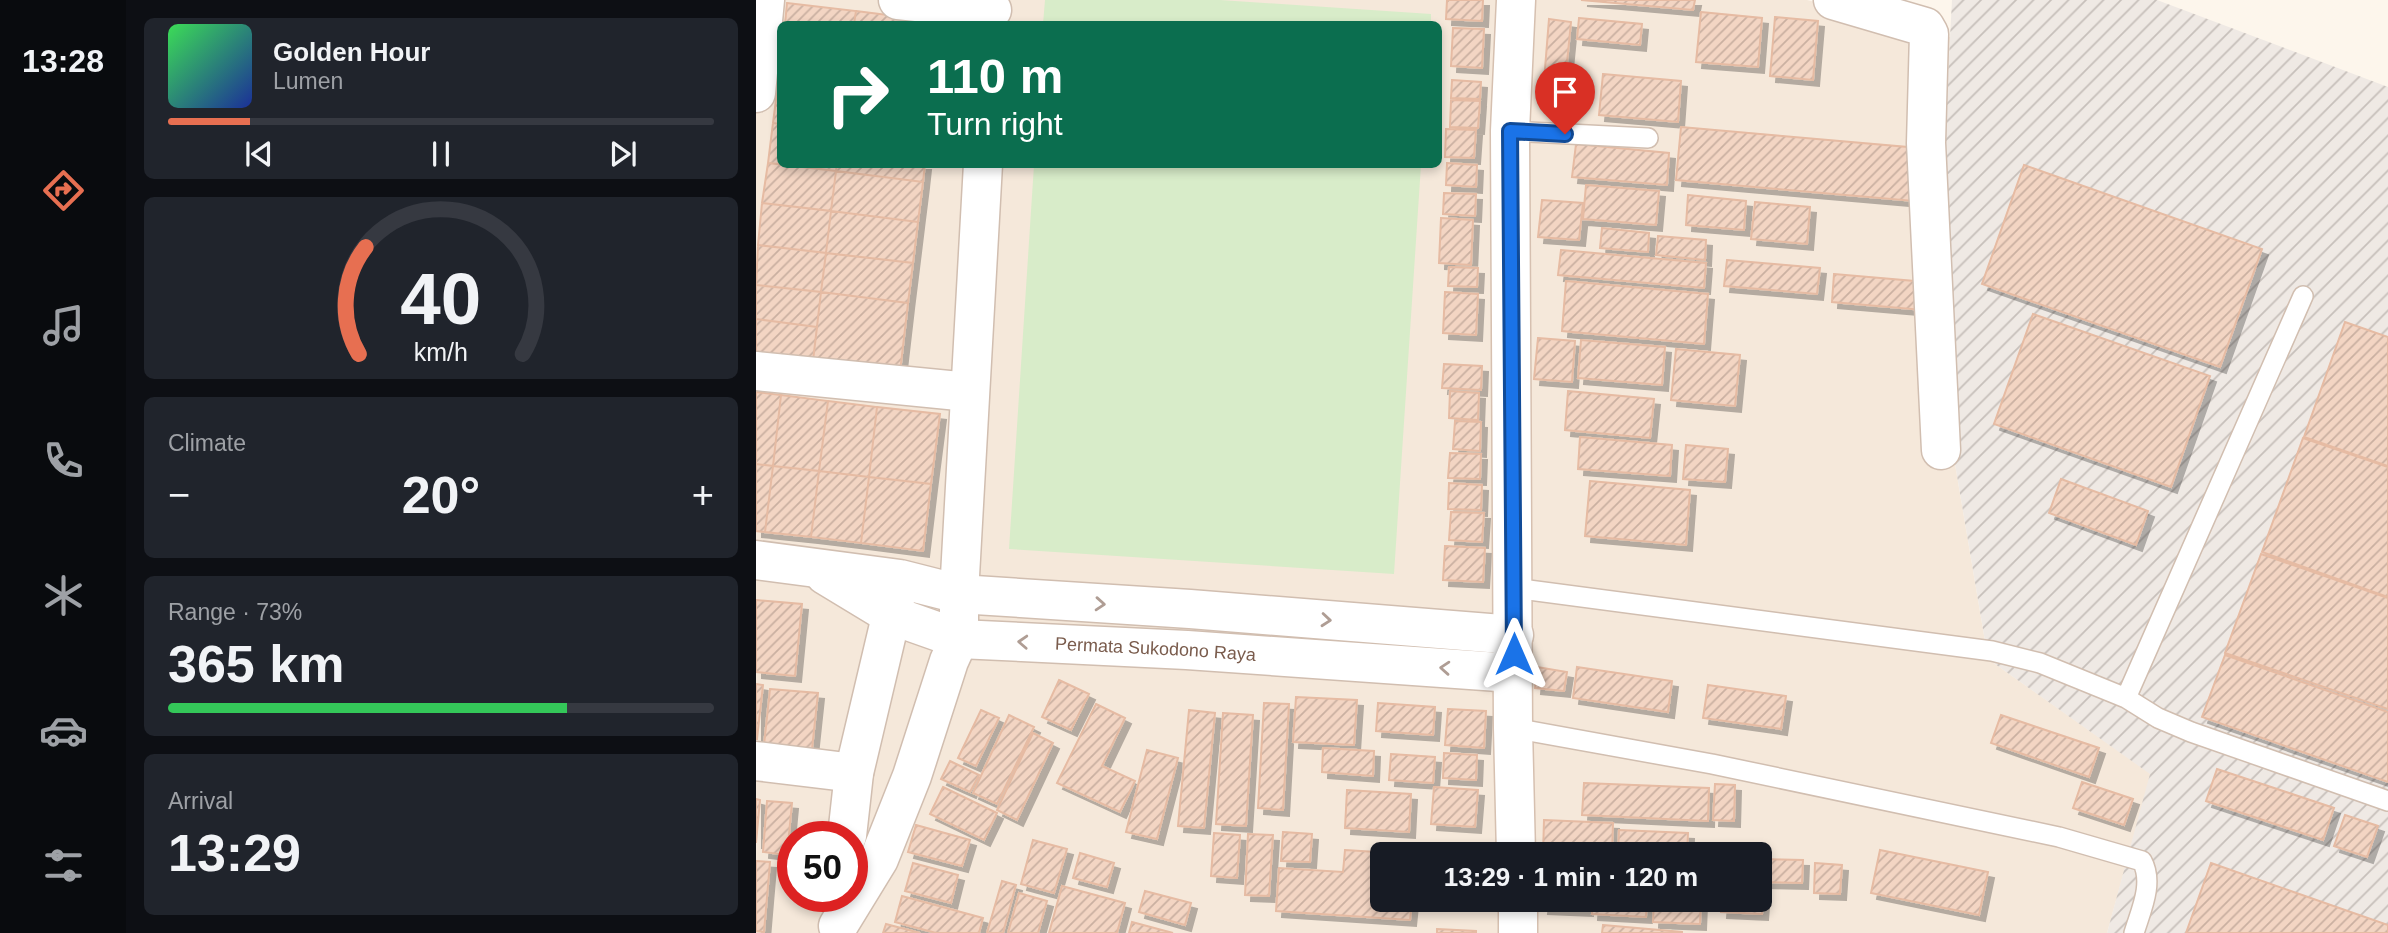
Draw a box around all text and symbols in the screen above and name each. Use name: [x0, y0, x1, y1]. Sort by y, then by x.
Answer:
text: Golden Hour: [273, 37, 430, 67]
text: 13:28: [22, 43, 104, 79]
icon: right: [812, 49, 903, 140]
text: 110 m: [927, 49, 1063, 103]
pin: [1535, 62, 1595, 134]
text: Lumen: [273, 68, 343, 94]
icon: arrive: [1546, 73, 1584, 111]
text: Turn right: [927, 106, 1063, 142]
icon: previous: [240, 135, 278, 173]
icon: pause: [422, 135, 460, 173]
icon: next: [604, 135, 642, 173]
icon: directions: [39, 166, 88, 215]
text: 40: [401, 258, 481, 339]
icon: music: [39, 301, 88, 350]
text: km/h: [414, 338, 468, 366]
text: Climate: [168, 430, 246, 456]
icon: phone: [39, 436, 88, 485]
text: 20°: [402, 466, 480, 524]
text: −: [168, 474, 190, 516]
text: +: [692, 474, 714, 516]
icon: climate: [39, 571, 88, 620]
one-way arrow: [1094, 596, 1105, 611]
text: Range · 73%: [168, 599, 302, 625]
one-way arrow: [1321, 612, 1332, 627]
position arrow: [1477, 617, 1551, 691]
one-way arrow: [1017, 634, 1028, 649]
street label: Permata Sukodono Raya: [1054, 634, 1258, 665]
text: 365 km: [168, 635, 344, 693]
one-way arrow: [1440, 661, 1451, 676]
icon: car: [39, 706, 88, 755]
text: Arrival: [168, 788, 233, 814]
speed limit sign: 50: [777, 821, 868, 912]
text: 13:29: [168, 824, 301, 882]
icon: filters: [39, 841, 88, 890]
text: 13:29 · 1 min · 120 m: [1444, 862, 1698, 892]

